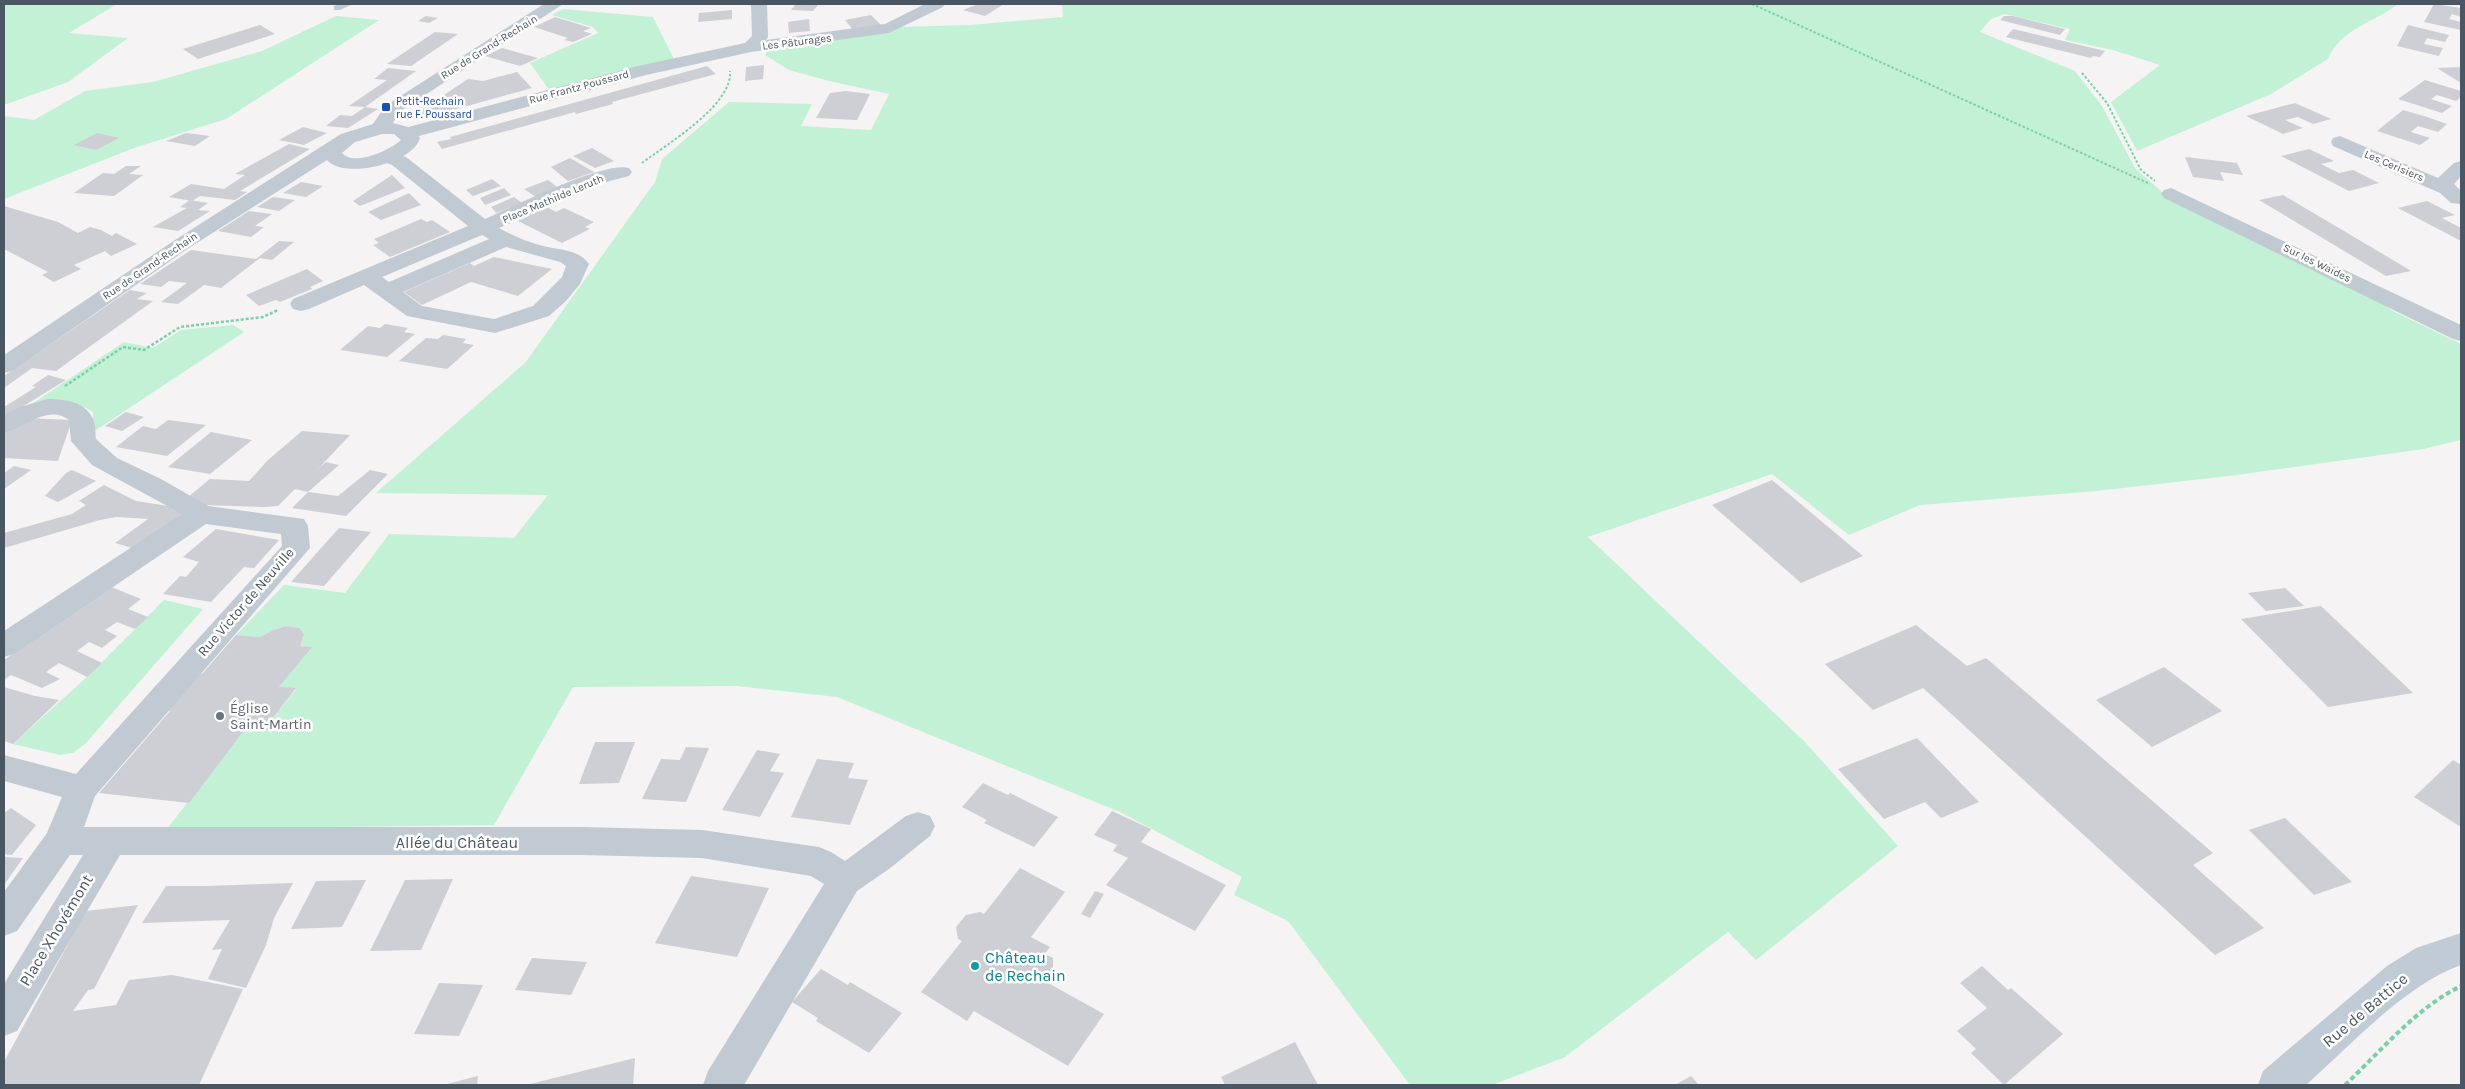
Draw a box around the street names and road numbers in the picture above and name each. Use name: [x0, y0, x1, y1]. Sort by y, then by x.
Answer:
street label: Rue de Grand-Rechain: [438, 12, 540, 82]
street label: Les Pâturages: [762, 31, 833, 53]
street label: Rue Frantz Poussard: [528, 67, 630, 107]
street label: Les Cerisiers: [2362, 148, 2426, 184]
street label: Place Mathilde Leruth: [500, 172, 606, 226]
street label: Rue de Grand-Rechain: [100, 230, 200, 302]
street label: Sur les Waides: [2281, 241, 2353, 285]
street label: Rue Victor de Neuville: [194, 544, 298, 660]
street label: Allée du Château: [396, 833, 518, 852]
street label: Place Xhovémont: [15, 871, 97, 989]
street label: Rue de Battice: [2319, 969, 2411, 1051]

